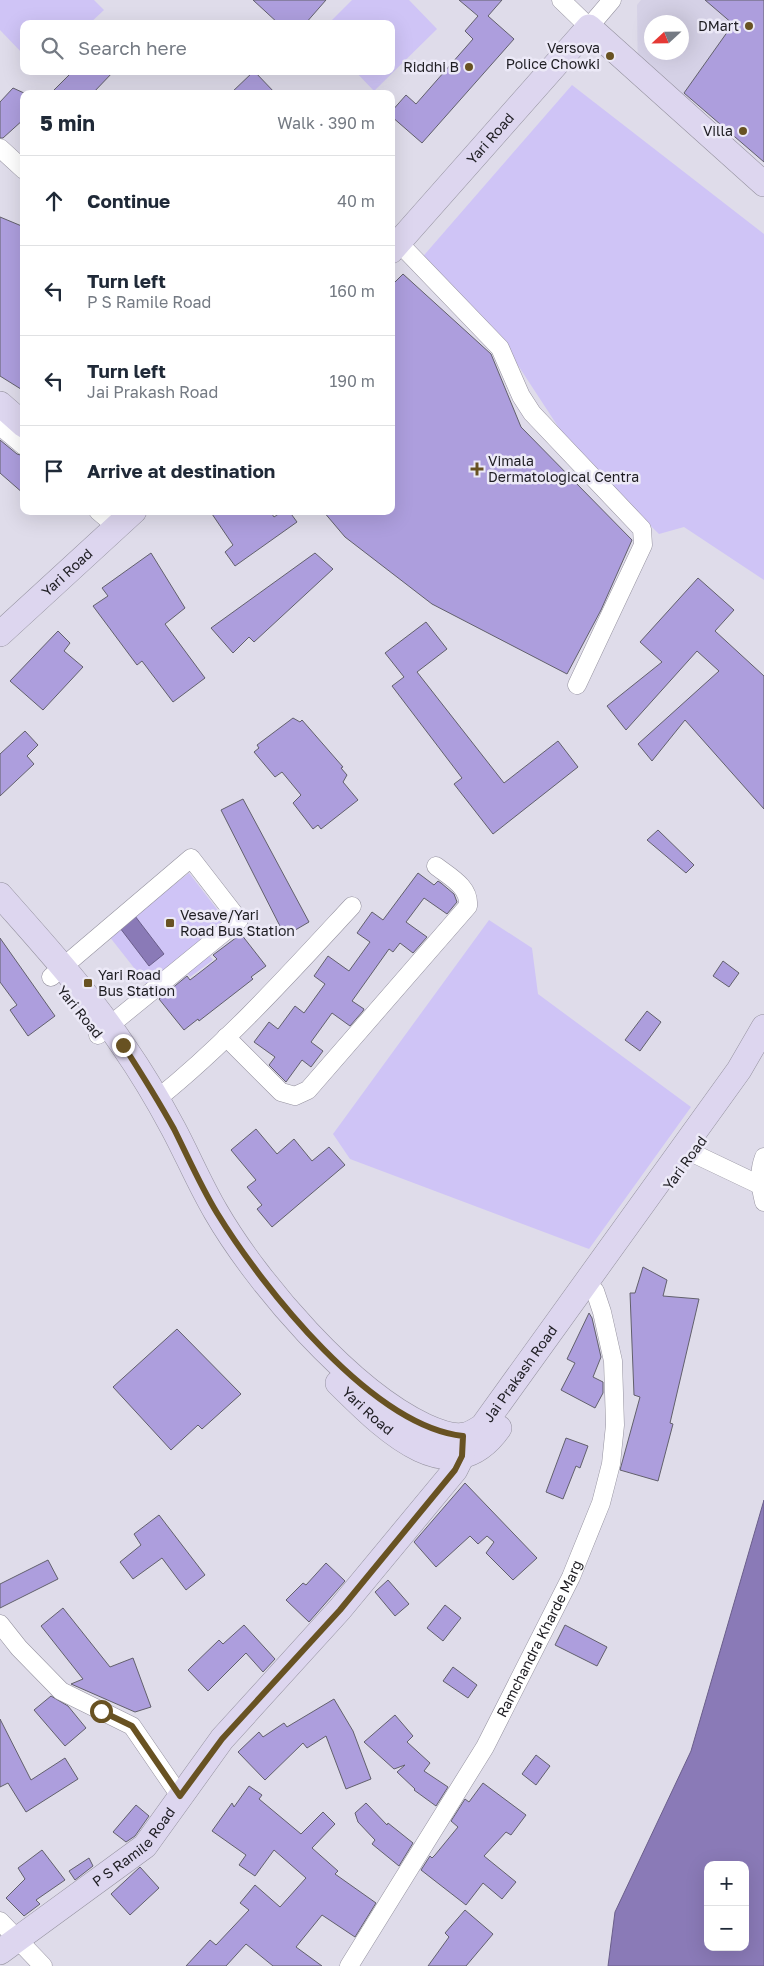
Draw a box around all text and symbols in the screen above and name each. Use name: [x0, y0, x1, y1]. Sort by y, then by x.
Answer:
north arrow: [644, 15, 689, 60]
place label: DMart: [698, 17, 739, 34]
search box: [20, 20, 395, 75]
marker: DMart: [743, 20, 755, 32]
icon: search: [38, 34, 66, 62]
text: Search here: [78, 36, 187, 59]
place label: Versova Police Chowki: [506, 39, 600, 72]
marker: Versova Police Chowki: [604, 50, 616, 62]
place label: Riddhi B: [403, 58, 459, 75]
marker: Riddhi B: [463, 61, 475, 73]
street label: Yari Road: [463, 109, 517, 167]
text: 5 min: [40, 110, 95, 136]
text: Walk · 390 m: [277, 113, 375, 133]
place label: Villa: [703, 122, 733, 139]
marker: Villa: [737, 125, 749, 137]
icon: ahead: [40, 187, 68, 215]
text: Continue: [87, 189, 170, 212]
text: 40 m: [337, 191, 375, 211]
text: Turn left: [87, 269, 166, 292]
icon: left: [40, 277, 68, 305]
text: 160 m: [329, 281, 375, 301]
text: P S Ramile Road: [87, 292, 211, 312]
text: Turn left: [87, 359, 166, 382]
icon: left: [40, 367, 68, 395]
text: 190 m: [329, 371, 375, 391]
text: Jai Prakash Road: [87, 382, 218, 402]
place label: Vimala Dermatological Centra: [488, 452, 639, 485]
icon: arrive: [40, 457, 68, 485]
text: Arrive at destination: [87, 459, 275, 482]
marker: Vimala Dermatological Centra: [470, 462, 484, 476]
street label: Yari Road: [38, 545, 96, 600]
place label: Vesave/Yari Road Bus Station: [180, 906, 295, 939]
marker: Vesave/Yari Road Bus Station: [164, 917, 176, 929]
place label: Yari Road Bus Station: [98, 966, 175, 999]
marker: Yari Road Bus Station: [82, 977, 94, 989]
street label: Yari Road: [54, 982, 107, 1041]
route end: [112, 1034, 135, 1057]
street label: Yari Road: [659, 1132, 710, 1193]
street label: Jai Prakash Road: [479, 1322, 560, 1425]
street label: Yari Road: [339, 1383, 397, 1438]
street label: Ramchandra Kharde Marg: [492, 1557, 585, 1720]
route start: [90, 1700, 113, 1723]
street label: P S Ramile Road: [89, 1804, 178, 1890]
map controls: [704, 1861, 749, 1951]
button: +: [704, 1861, 749, 1906]
button: −: [704, 1906, 749, 1951]

